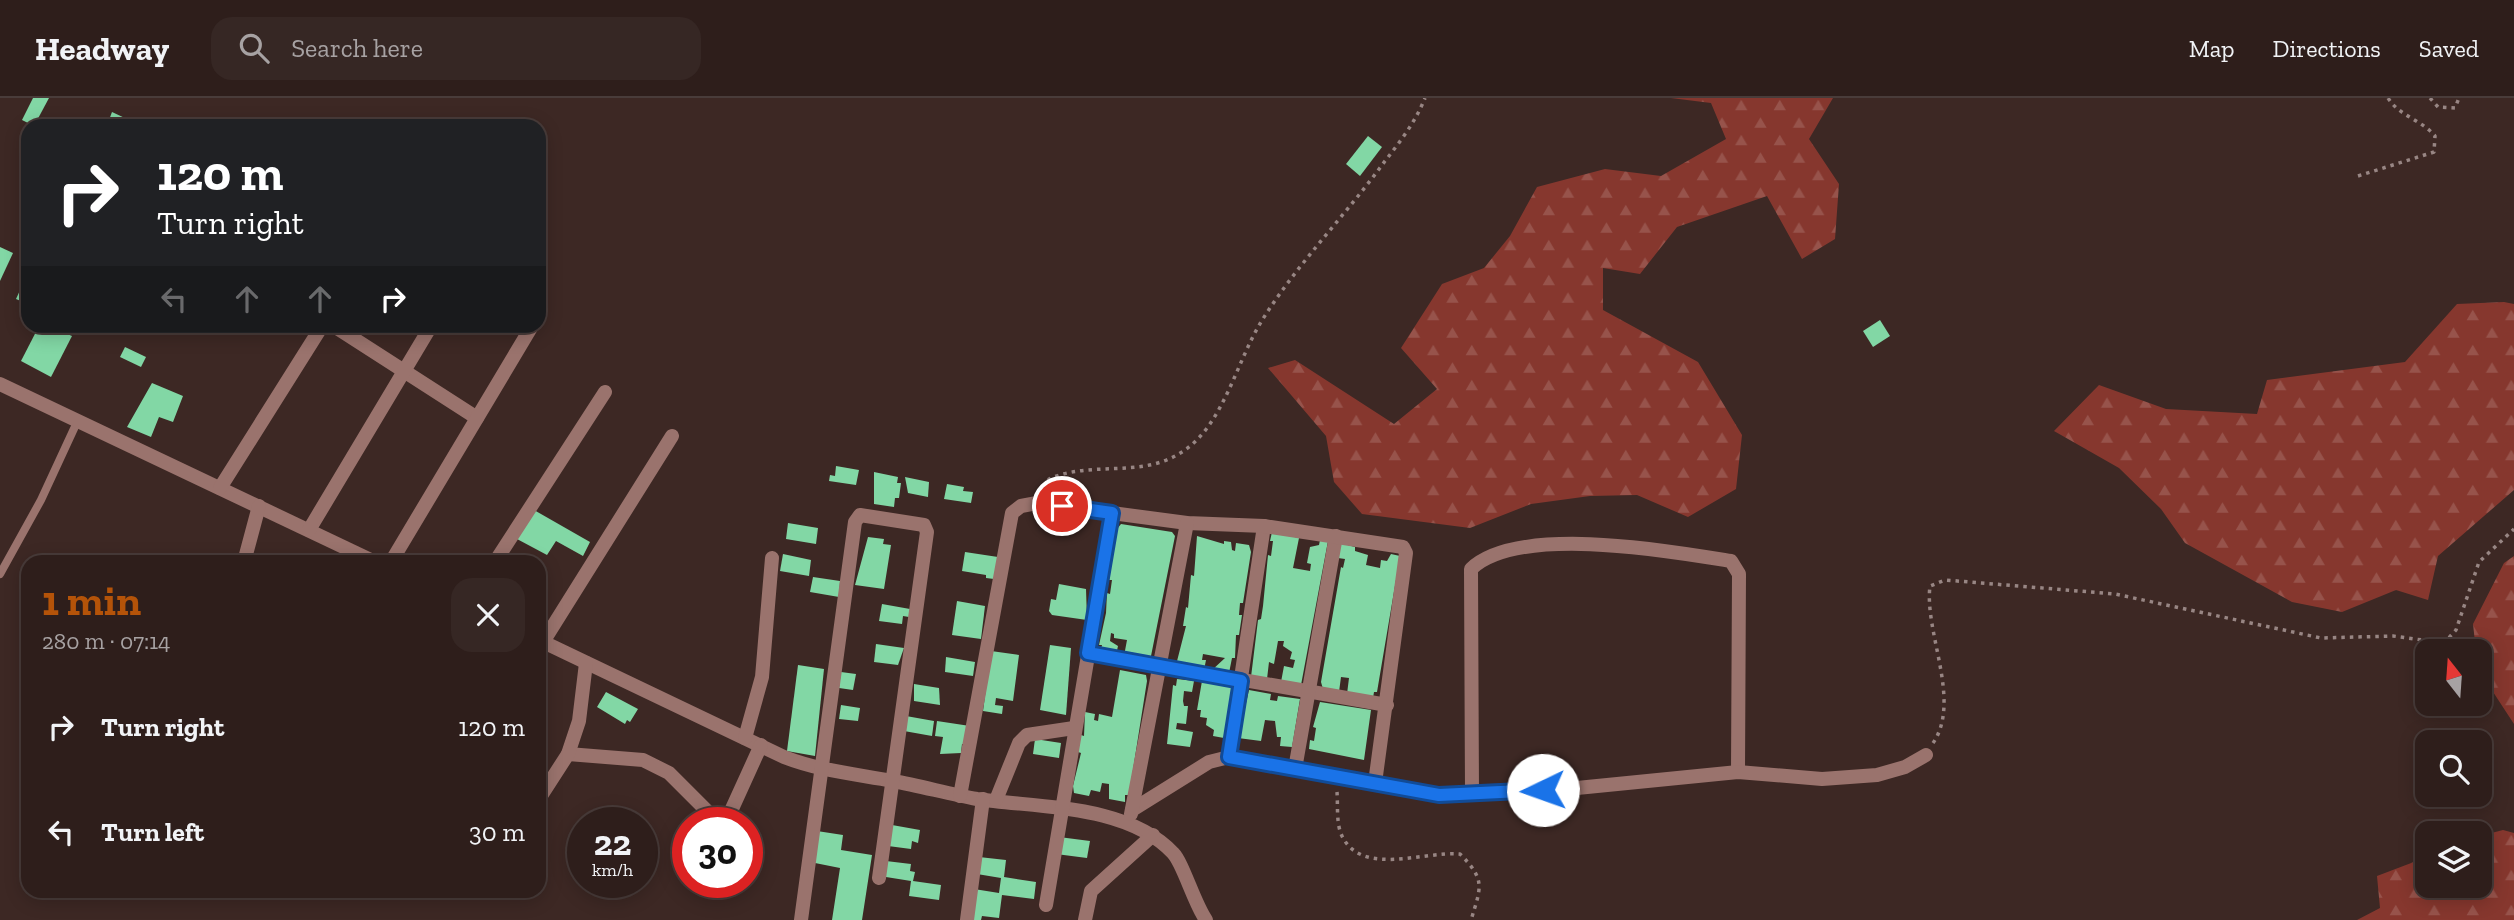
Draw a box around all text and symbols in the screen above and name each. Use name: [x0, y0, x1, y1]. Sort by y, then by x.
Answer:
search box: [211, 17, 701, 80]
text: Headway: [35, 29, 169, 68]
icon: search: [235, 29, 273, 67]
text: Search here: [291, 32, 423, 64]
text: Map: [2189, 34, 2235, 63]
text: Directions: [2273, 34, 2381, 63]
text: Saved: [2419, 34, 2479, 63]
text: 120 m: [157, 144, 283, 203]
icon: right: [42, 147, 133, 238]
text: Turn right: [157, 204, 304, 242]
icon: left: [155, 280, 193, 318]
icon: ahead: [228, 280, 266, 318]
icon: ahead: [301, 280, 339, 318]
icon: right: [374, 280, 412, 318]
pin: [1032, 476, 1092, 536]
icon: arrive: [1043, 487, 1081, 525]
text: 1 min: [42, 575, 141, 626]
button: close: [451, 578, 525, 652]
text: 280 m · 07:14: [42, 627, 171, 655]
north arrow: [2415, 639, 2492, 716]
map controls: [2415, 639, 2492, 898]
icon: right: [42, 708, 80, 746]
text: Turn right: [101, 711, 224, 743]
text: 120 m: [458, 711, 525, 743]
button: search: [2415, 730, 2492, 807]
position arrow: [1506, 753, 1580, 827]
speed limit sign: 30: [672, 807, 763, 898]
icon: left: [42, 813, 80, 851]
text: Turn left: [101, 816, 204, 848]
text: 30 m: [469, 816, 525, 848]
button: layers: [2415, 821, 2492, 898]
text: 22: [594, 822, 631, 864]
text: km/h: [592, 859, 633, 881]

